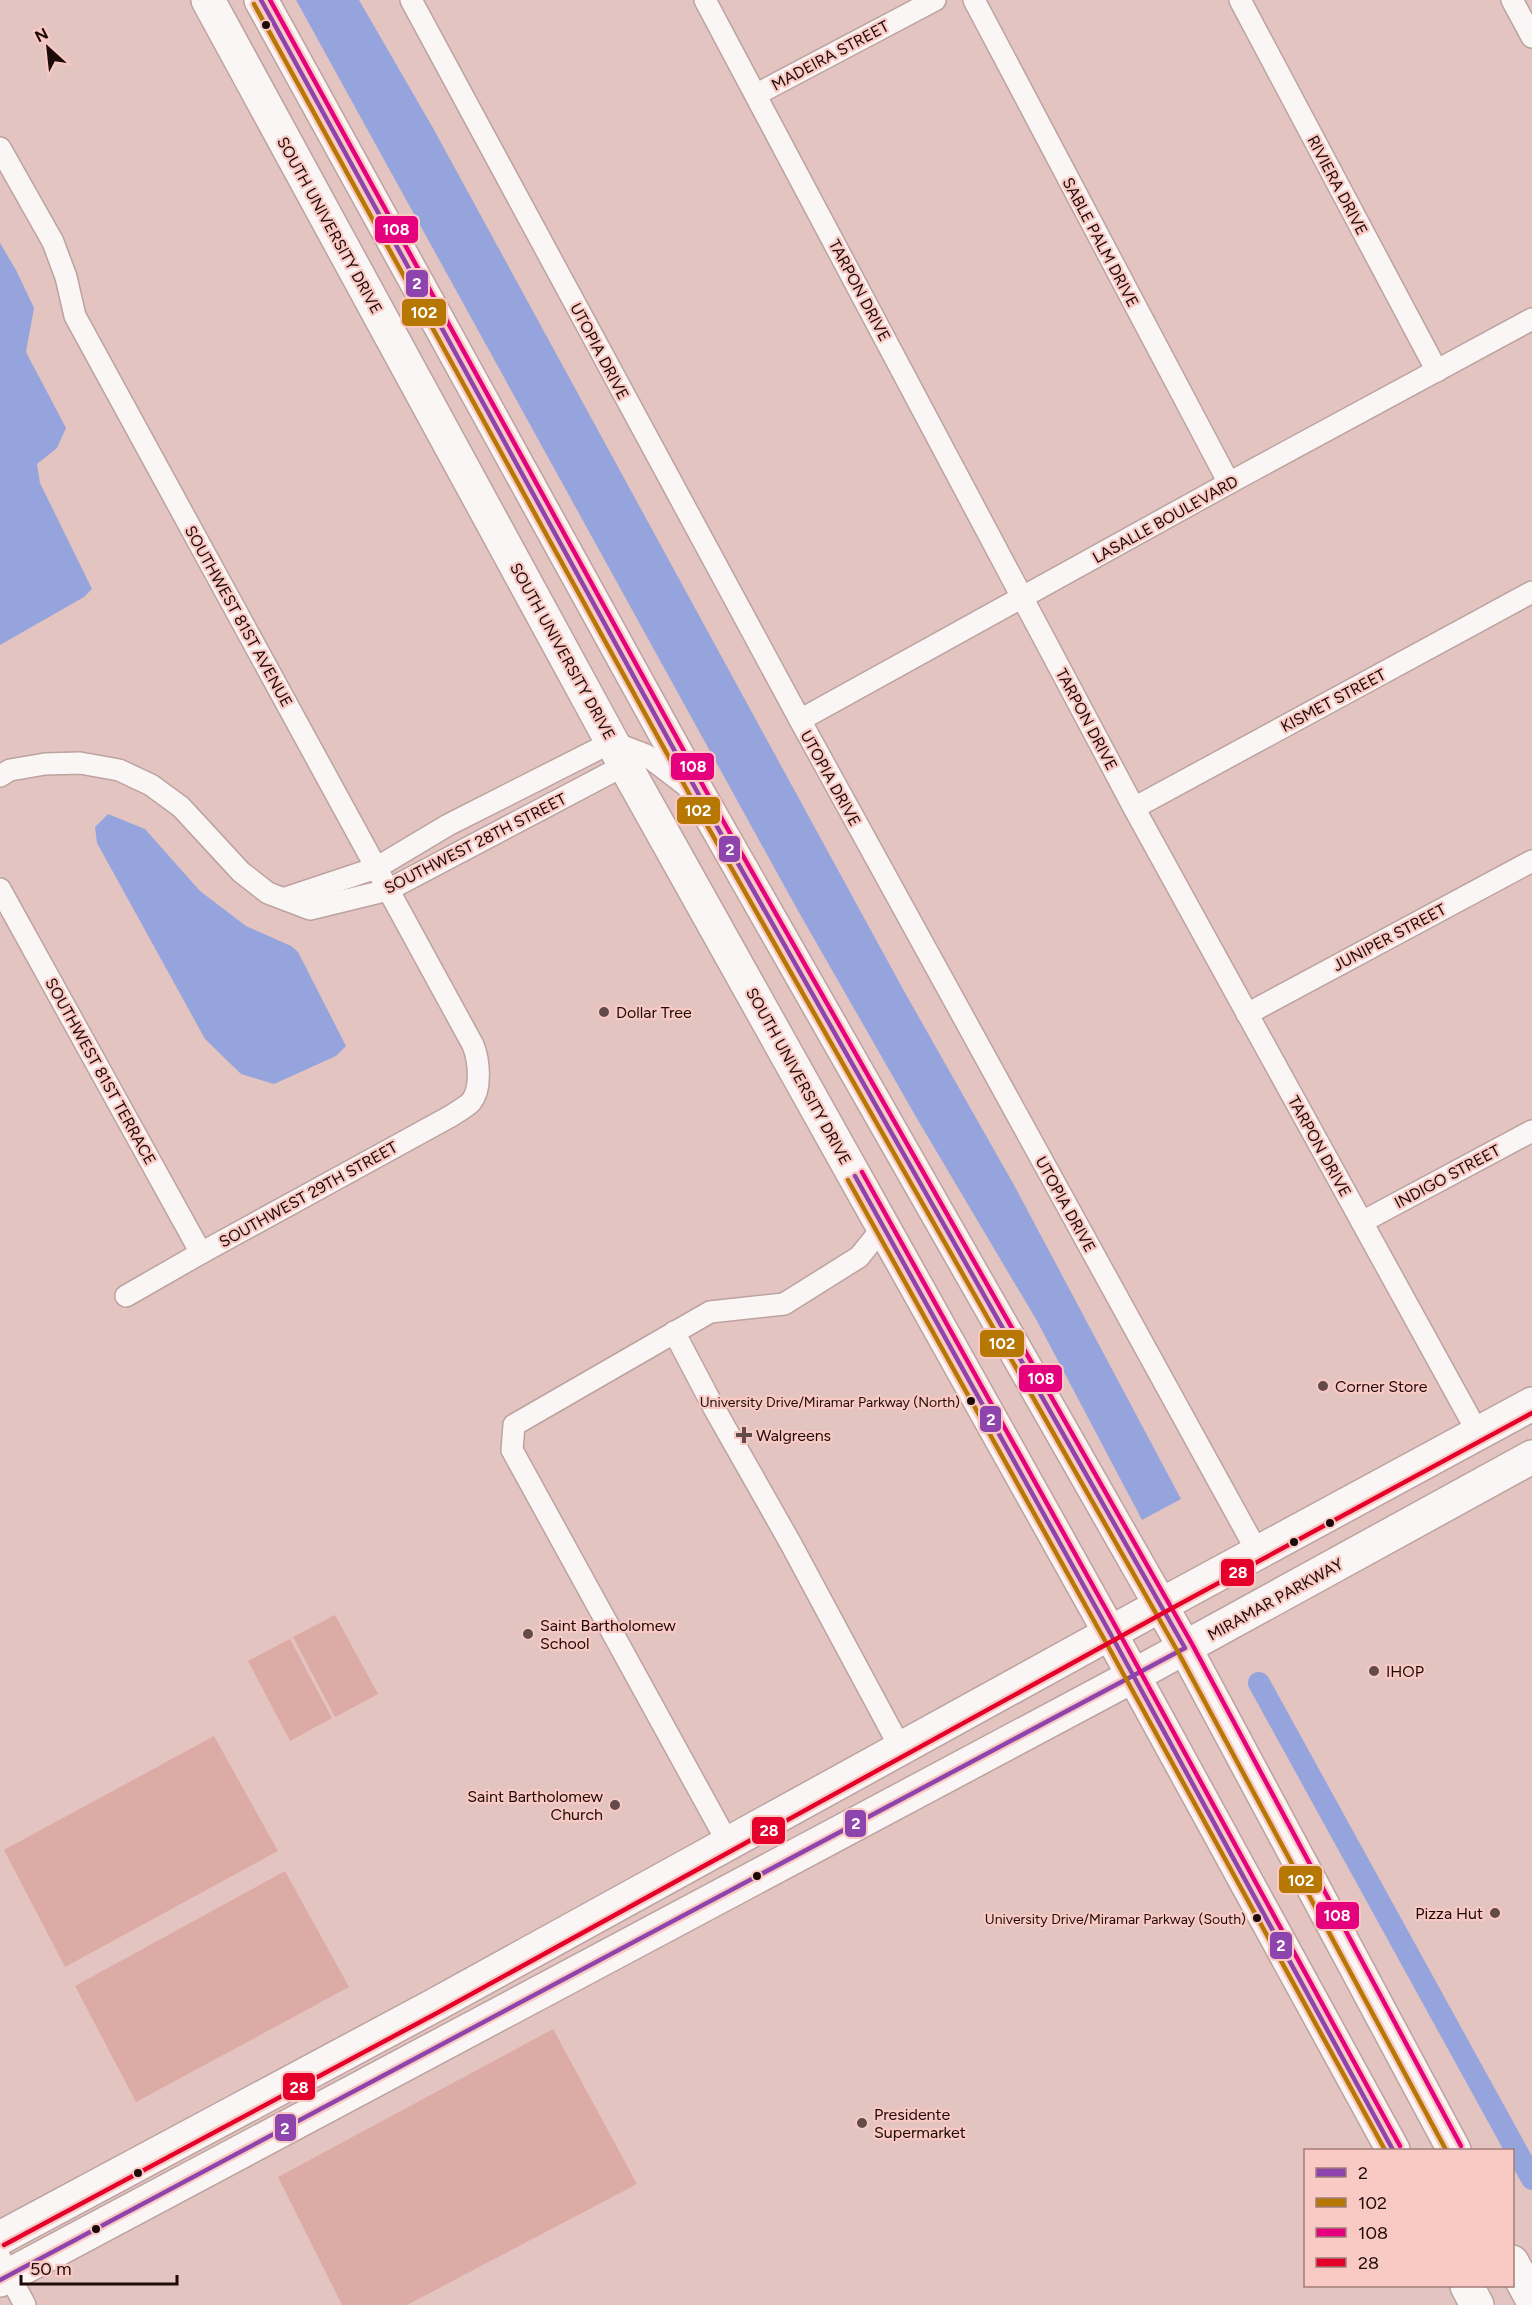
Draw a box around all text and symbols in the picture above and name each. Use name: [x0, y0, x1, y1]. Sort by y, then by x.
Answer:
street label: MADEIRA STREET: [768, 16, 892, 94]
north arrow: [18, 18, 78, 78]
unlabelled marker: [260, 19, 272, 31]
text: N: [32, 24, 51, 46]
street label: RIVIERA DRIVE: [1303, 132, 1372, 238]
street label: SOUTH UNIVERSITY DRIVE: [273, 133, 386, 317]
street label: SABLE PALM DRIVE: [1058, 174, 1143, 310]
line badge: 108: [374, 215, 419, 244]
text: 108: [383, 220, 410, 239]
street label: TARPON DRIVE: [825, 236, 894, 344]
line badge: 2: [405, 269, 429, 298]
text: 2: [412, 274, 422, 293]
line badge: 102: [401, 298, 447, 327]
street label: UTOPIA DRIVE: [566, 300, 633, 403]
text: 102: [411, 303, 437, 322]
street label: LASALLE BOULEVARD: [1089, 472, 1241, 567]
street label: SOUTHWEST 81ST AVENUE: [181, 522, 296, 710]
street label: SOUTH UNIVERSITY DRIVE: [506, 559, 619, 743]
street label: TARPON DRIVE: [1052, 665, 1121, 773]
street label: KISMET STREET: [1277, 665, 1389, 736]
street label: UTOPIA DRIVE: [796, 727, 865, 830]
line badge: 108: [670, 752, 715, 781]
text: 108: [680, 757, 707, 776]
street label: SOUTHWEST 28TH STREET: [381, 789, 570, 898]
line badge: 102: [676, 796, 721, 825]
text: 102: [685, 801, 711, 820]
line badge: 2: [718, 835, 741, 863]
text: 2: [725, 840, 735, 859]
street label: JUNIPER STREET: [1329, 900, 1449, 975]
street label: SOUTHWEST 81ST TERRACE: [41, 975, 160, 1168]
street label: SOUTH UNIVERSITY DRIVE: [742, 984, 855, 1168]
place label: Dollar Tree: [616, 1003, 692, 1022]
marker: Dollar Tree: [597, 1005, 611, 1019]
street label: TARPON DRIVE: [1284, 1092, 1355, 1200]
street label: SOUTHWEST 29TH STREET: [216, 1137, 401, 1251]
street label: INDIGO STREET: [1391, 1141, 1504, 1212]
street label: UTOPIA DRIVE: [1031, 1153, 1100, 1256]
line badge: 102: [979, 1329, 1025, 1358]
text: 102: [989, 1334, 1015, 1353]
line badge: 108: [1018, 1364, 1063, 1393]
text: 108: [1028, 1369, 1055, 1388]
place label: Corner Store: [1335, 1377, 1428, 1396]
marker: Corner Store: [1316, 1379, 1330, 1393]
place label: University Drive/Miramar Parkway (North): [700, 1394, 960, 1411]
marker: University Drive/Miramar Parkway (North): [965, 1395, 977, 1407]
line badge: 2: [979, 1405, 1002, 1433]
text: 2: [986, 1410, 996, 1429]
place label: Walgreens: [756, 1426, 831, 1445]
marker: Walgreens: [737, 1428, 751, 1442]
unlabelled marker: [1324, 1517, 1336, 1529]
unlabelled marker: [1288, 1536, 1300, 1548]
street label: MIRAMAR PARKWAY: [1204, 1554, 1347, 1645]
line badge: 28: [1220, 1558, 1255, 1587]
text: 28: [1228, 1563, 1248, 1582]
place label: Saint Bartholomew School: [540, 1616, 676, 1653]
marker: Saint Bartholomew School: [521, 1627, 535, 1641]
place label: IHOP: [1386, 1662, 1424, 1681]
marker: IHOP: [1367, 1664, 1381, 1678]
place label: Saint Bartholomew Church: [467, 1787, 603, 1824]
marker: Saint Bartholomew Church: [608, 1798, 622, 1812]
line badge: 2: [844, 1809, 867, 1838]
text: 2: [851, 1814, 861, 1833]
line badge: 28: [751, 1816, 786, 1845]
text: 28: [759, 1821, 779, 1840]
line badge: 102: [1278, 1865, 1323, 1894]
unlabelled marker: [751, 1870, 763, 1882]
text: 102: [1288, 1871, 1314, 1890]
line badge: 108: [1315, 1901, 1360, 1930]
place label: Pizza Hut: [1415, 1904, 1483, 1923]
text: 108: [1324, 1906, 1351, 1925]
marker: Pizza Hut: [1488, 1906, 1502, 1920]
place label: University Drive/Miramar Parkway (South): [985, 1911, 1246, 1928]
marker: University Drive/Miramar Parkway (South): [1251, 1912, 1263, 1924]
line badge: 2: [1269, 1931, 1293, 1960]
text: 2: [1276, 1936, 1286, 1955]
line badge: 28: [282, 2072, 316, 2101]
text: 28: [289, 2078, 309, 2097]
place label: Presidente Supermarket: [874, 2105, 966, 2142]
line badge: 2: [274, 2113, 297, 2142]
marker: Presidente Supermarket: [855, 2116, 869, 2130]
text: 2: [280, 2119, 290, 2138]
legend: [1304, 2149, 1514, 2287]
text: 2: [1358, 2162, 1368, 2184]
unlabelled marker: [132, 2167, 144, 2179]
text: 102: [1358, 2192, 1387, 2214]
text: 108: [1358, 2222, 1388, 2244]
unlabelled marker: [90, 2223, 102, 2235]
scale bar: [21, 2248, 177, 2286]
text: 28: [1358, 2252, 1379, 2274]
text: 50 m: [30, 2258, 72, 2280]

